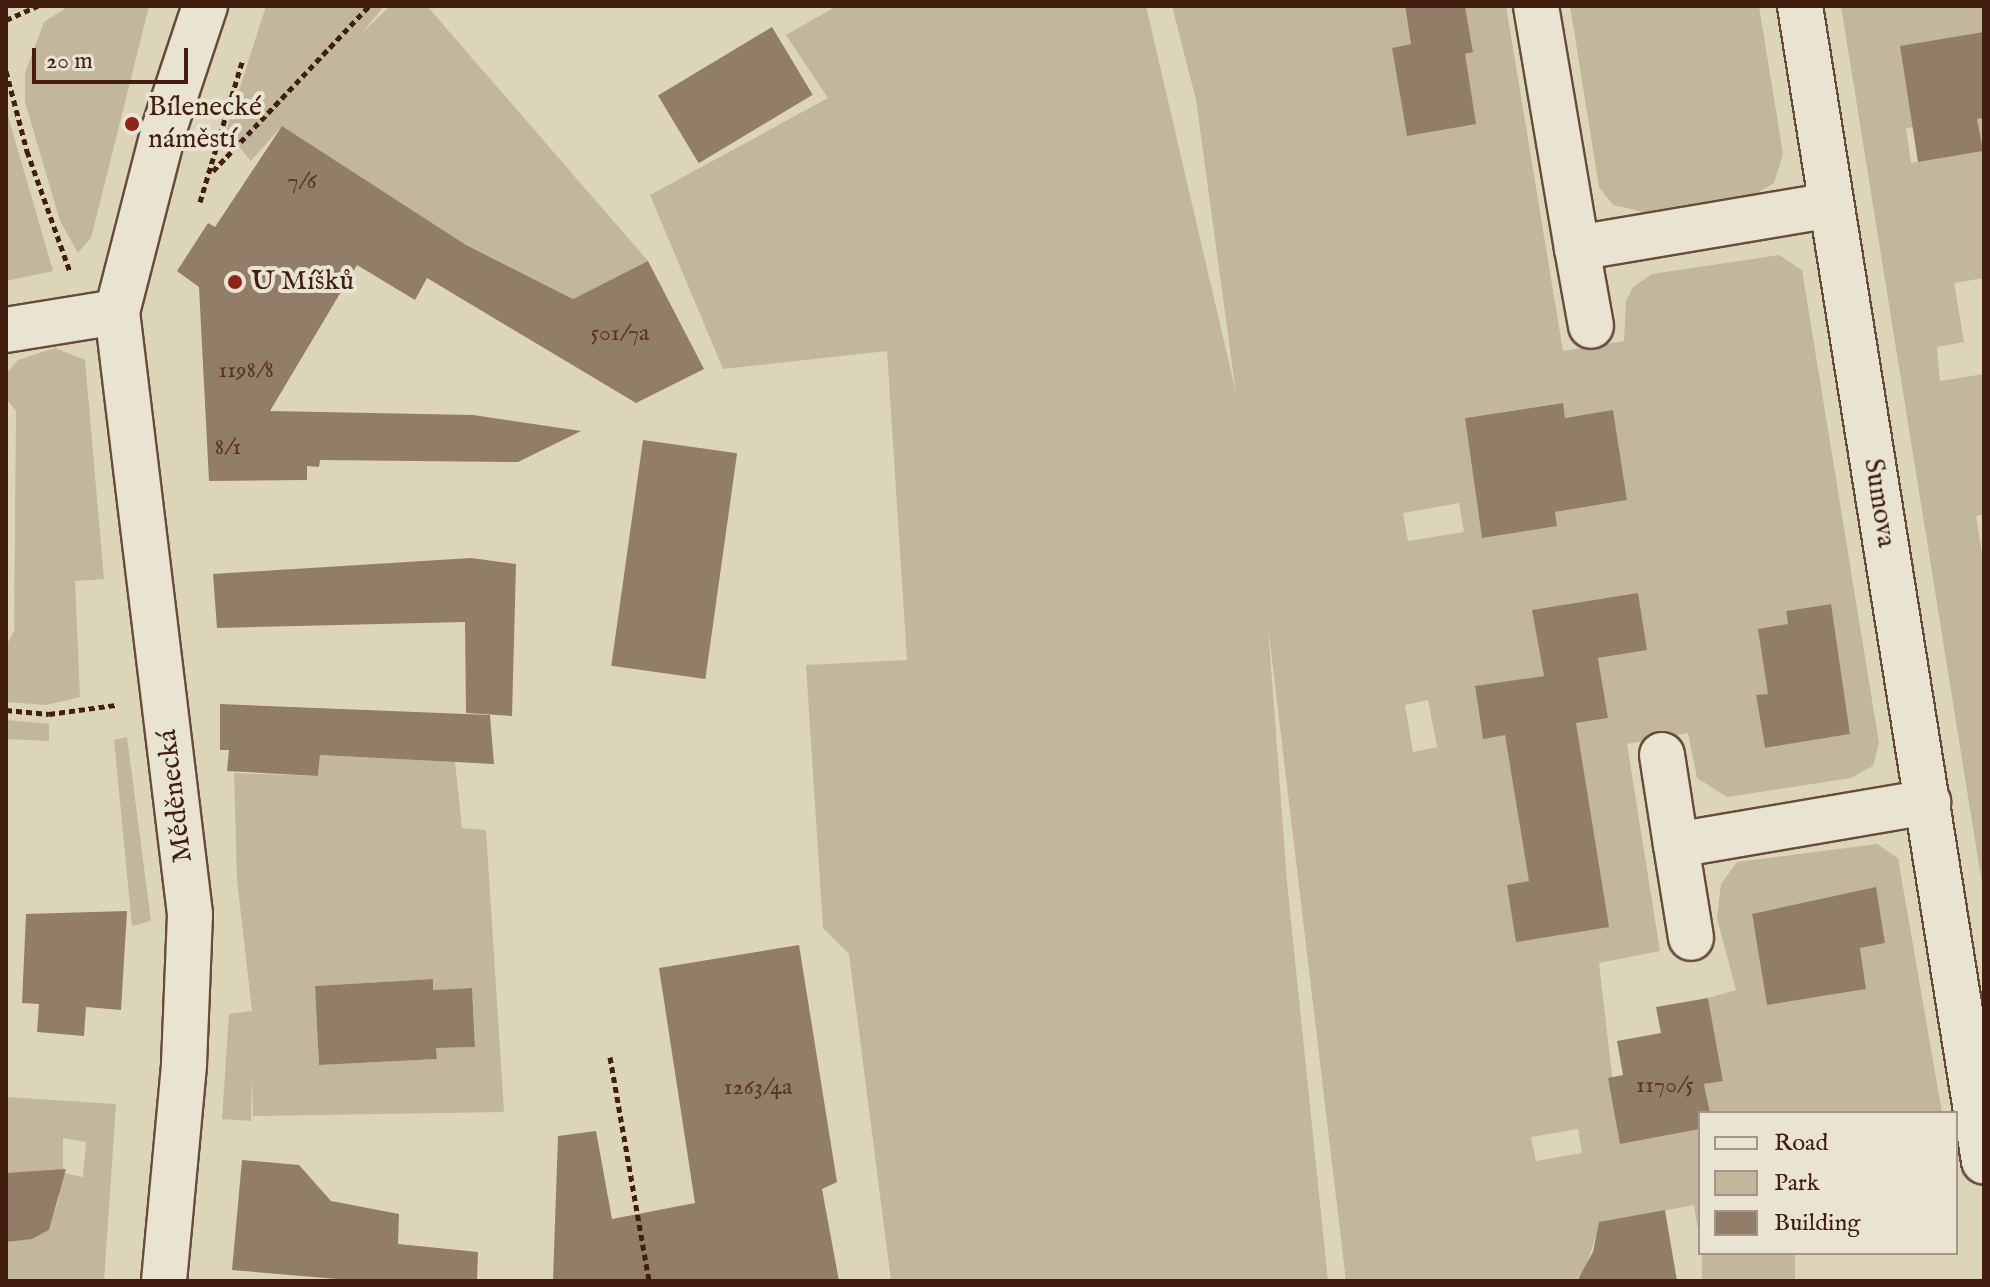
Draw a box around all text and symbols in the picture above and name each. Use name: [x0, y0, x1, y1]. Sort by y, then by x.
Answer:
scale bar: [36, 32, 192, 82]
text: 20 m: [46, 46, 93, 77]
place label: Bílenecké náměstí: [148, 91, 262, 157]
marker: Bílenecké náměstí: [123, 115, 141, 133]
house number: 7/6: [287, 168, 317, 196]
place label: U Míšků: [251, 265, 354, 299]
marker: U Míšků: [226, 273, 244, 291]
house number: 501/7a: [591, 320, 649, 348]
house number: 1198/8: [218, 357, 274, 385]
house number: 8/1: [215, 434, 241, 462]
street label: Sumova: [1855, 456, 1903, 550]
street label: Měděnecká: [151, 728, 201, 864]
house number: 1170/5: [1636, 1072, 1694, 1100]
house number: 1263/4a: [724, 1074, 792, 1102]
legend: [1698, 1111, 1958, 1255]
text: Road: [1774, 1128, 1828, 1159]
text: Park: [1774, 1168, 1820, 1199]
text: Building: [1774, 1208, 1860, 1239]

